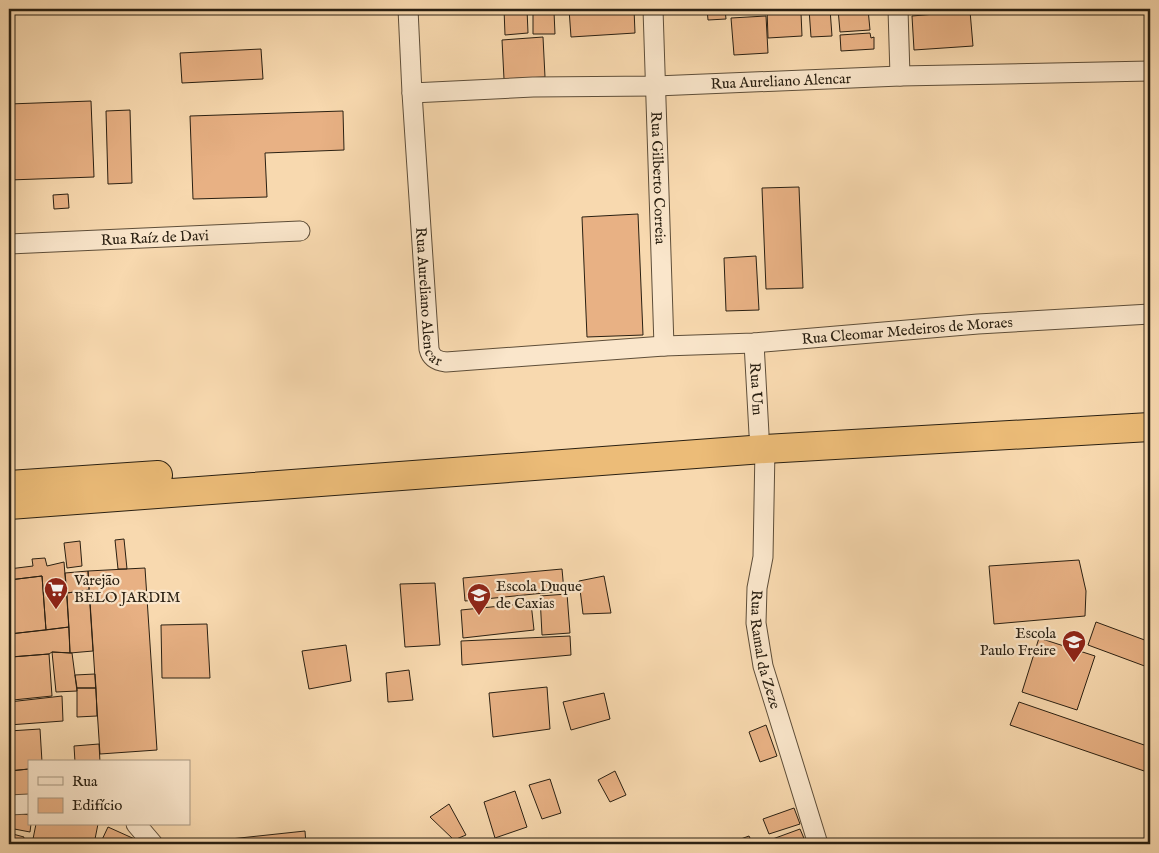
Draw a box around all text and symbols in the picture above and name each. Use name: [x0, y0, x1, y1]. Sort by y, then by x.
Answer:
street label: Rua Aureliano Alencar: [710, 69, 852, 94]
street label: Rua Gilberto Correia: [646, 111, 670, 245]
street label: Rua Raíz de Davi: [100, 226, 209, 250]
street label: Rua Aureliano Alencar: [411, 227, 445, 371]
street label: Rua Cleomar Medeiros de Moraes: [801, 313, 1013, 349]
street label: Rua Um: [745, 362, 767, 416]
place label: Varejão BELO JARDIM: [73, 571, 180, 607]
supermarket icon: Varejão BELO JARDIM: [43, 576, 69, 610]
place label: Escola Duque de Caxias: [496, 577, 582, 613]
school or university icon: Escola Duque de Caxias: [466, 582, 492, 616]
street label: Rua Ramal da Zeze: [745, 590, 785, 712]
place label: Escola Paulo Freire: [980, 624, 1057, 660]
school or university icon: Escola Paulo Freire: [1061, 629, 1087, 663]
legend: [28, 760, 190, 826]
text: Rua: [72, 772, 98, 791]
text: Edifício: [72, 796, 122, 815]

